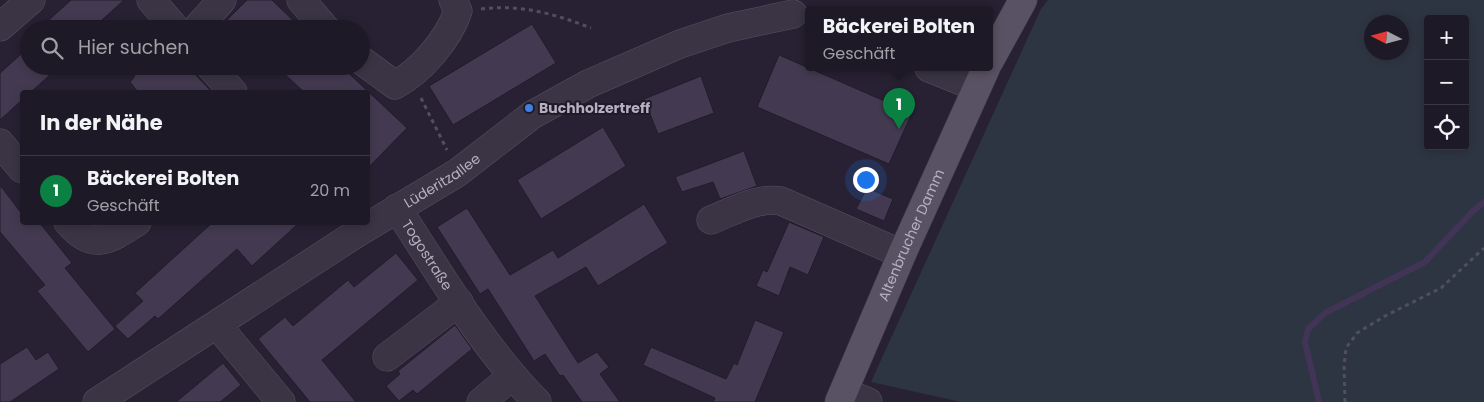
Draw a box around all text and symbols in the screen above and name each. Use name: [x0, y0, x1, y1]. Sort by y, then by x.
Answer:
popup: [805, 6, 993, 71]
text: Bäckerei Bolten: [823, 13, 975, 40]
north arrow: [1364, 15, 1409, 60]
map controls: [1424, 15, 1469, 150]
button: +: [1424, 15, 1469, 60]
search box: [20, 20, 370, 75]
icon: search: [38, 34, 66, 62]
text: Hier suchen: [78, 34, 189, 61]
text: Geschäft: [823, 42, 895, 65]
button: −: [1424, 60, 1469, 105]
pin: 1: [883, 88, 915, 129]
place label: Buchholzertreff: [539, 98, 650, 118]
marker: Buchholzertreff: [523, 102, 535, 114]
button: locate: [1424, 105, 1469, 150]
text: In der Nähe: [40, 108, 163, 137]
street label: Lüderitzallee: [400, 148, 485, 213]
text: Bäckerei Bolten: [87, 165, 239, 192]
street label: Altenbrucher Damm: [873, 166, 949, 304]
your location: [853, 167, 879, 193]
text: 1: [53, 179, 59, 202]
text: 20 m: [310, 179, 350, 202]
text: Geschäft: [87, 194, 160, 217]
street label: Togostraße: [397, 216, 458, 295]

